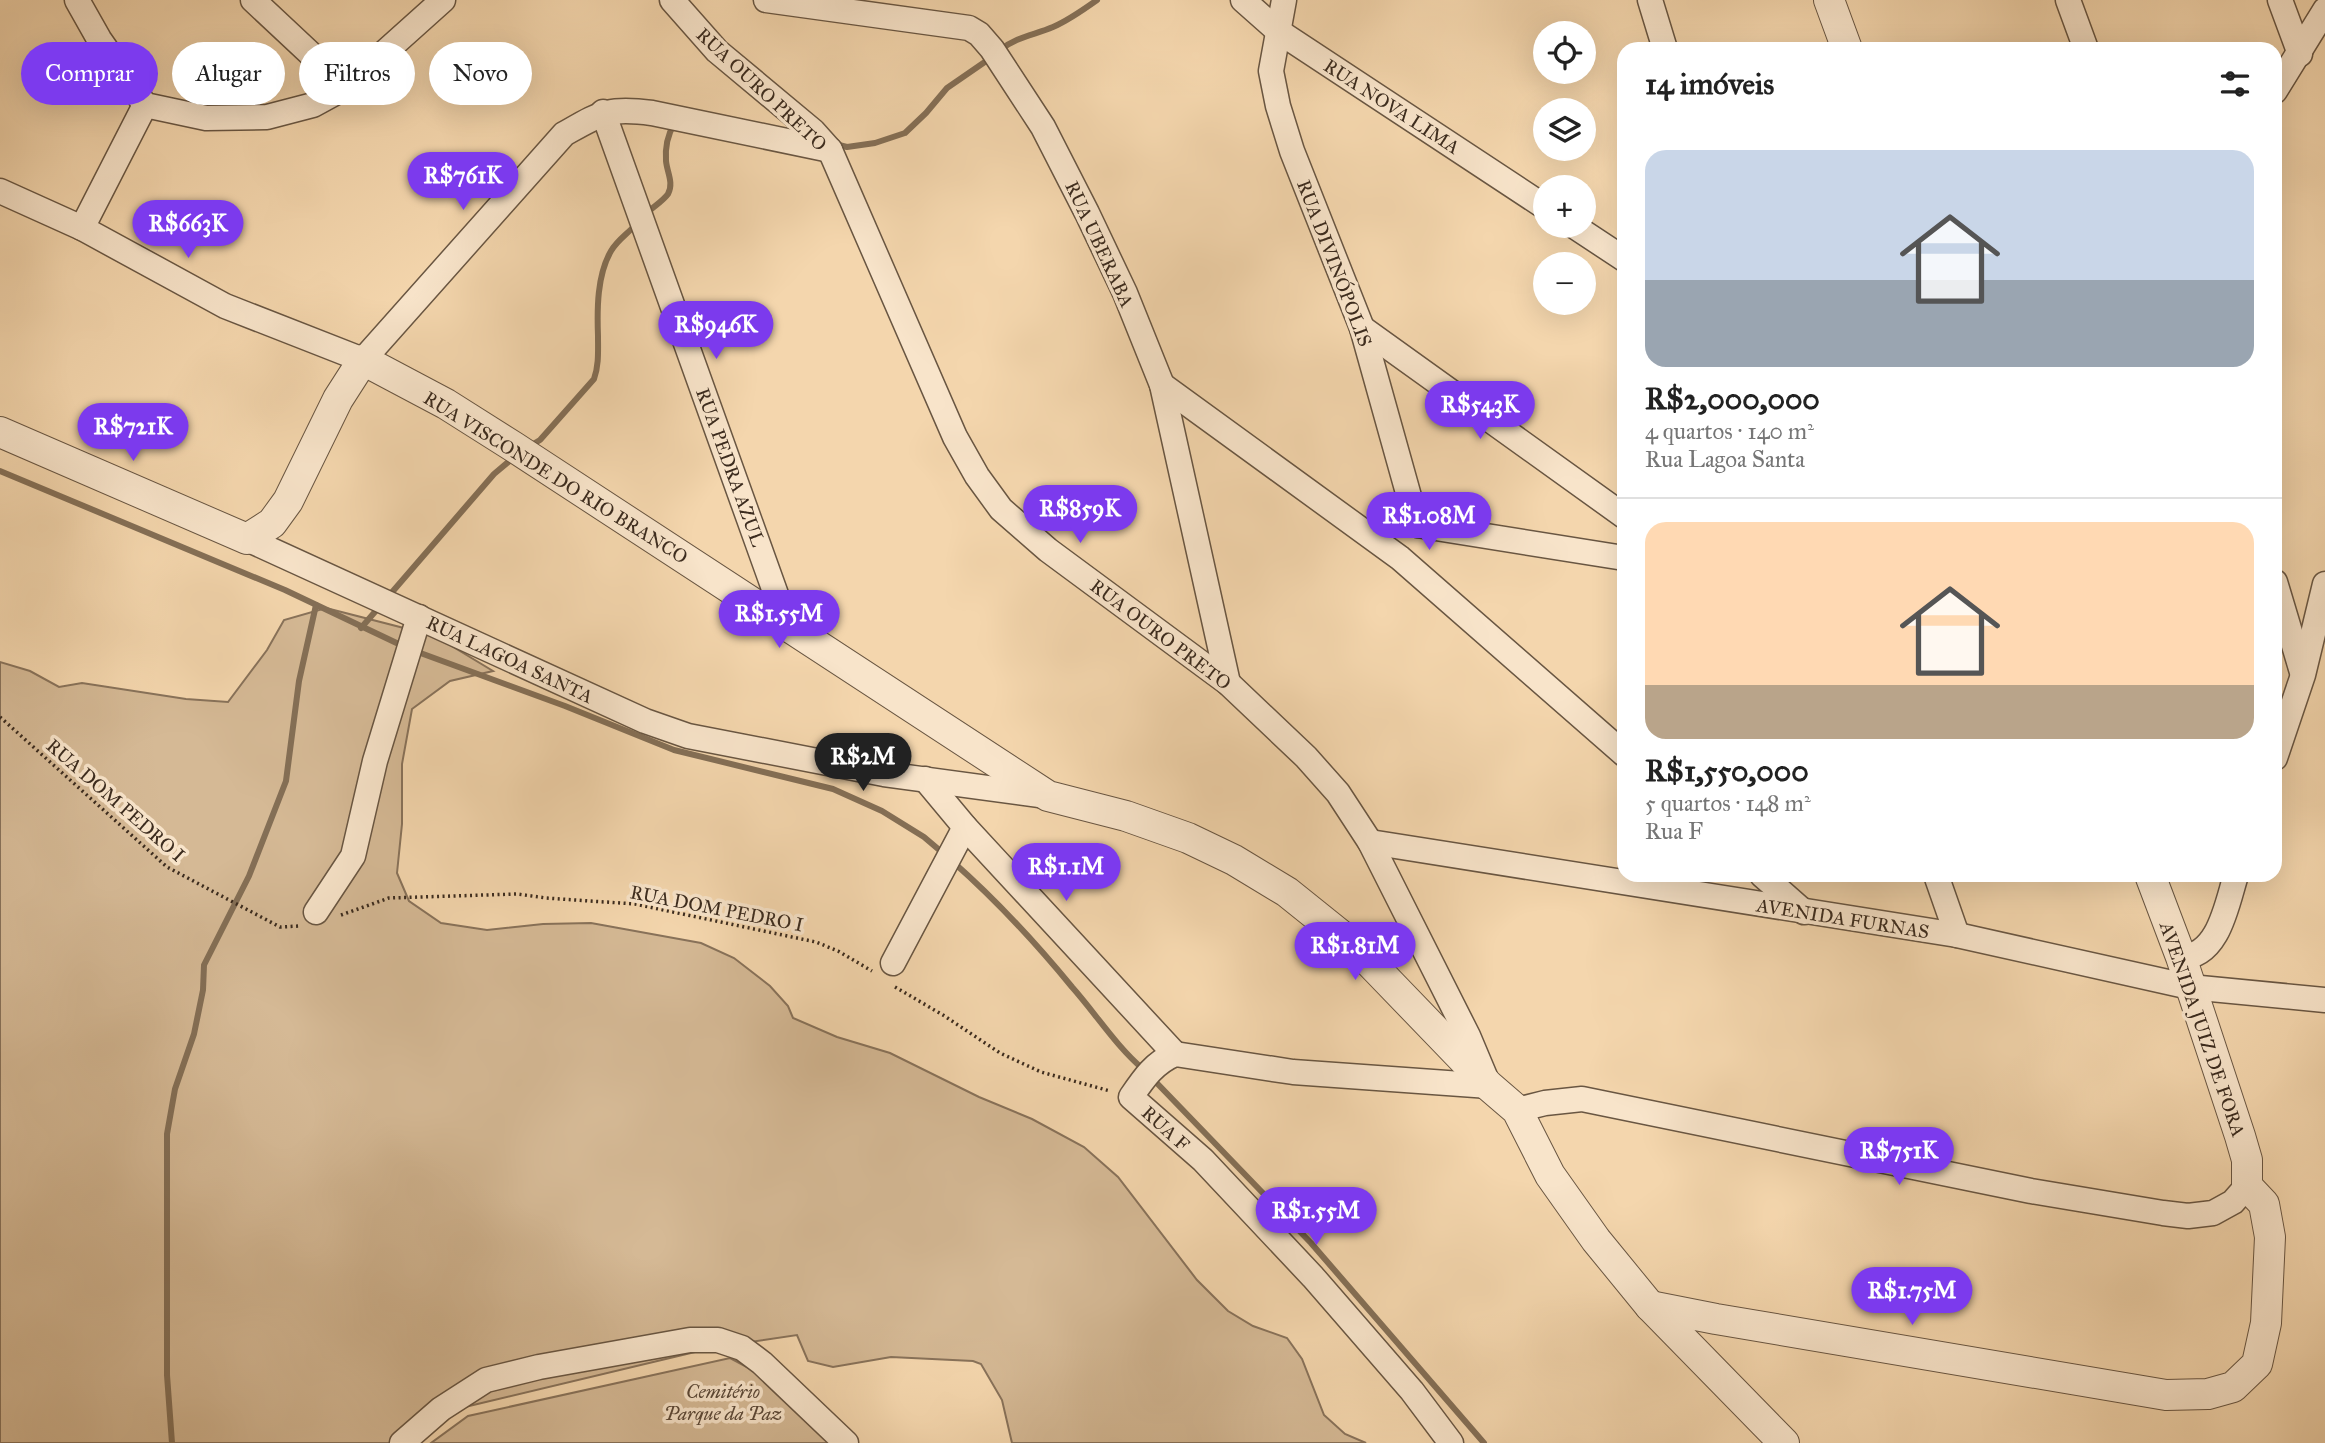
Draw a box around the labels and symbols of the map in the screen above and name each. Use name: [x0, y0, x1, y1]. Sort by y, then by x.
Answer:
street label: RUA OURO PRETO: [692, 23, 832, 156]
street label: RUA NOVA LIMA: [1319, 54, 1464, 159]
pin: R$761K: [406, 152, 520, 212]
street label: RUA DIVINÓPOLIS: [1292, 176, 1378, 350]
street label: RUA UBERABA: [1060, 177, 1139, 311]
pin: R$663K: [131, 201, 245, 260]
pin: R$946K: [659, 302, 773, 361]
pin: R$543K: [1423, 382, 1537, 441]
street label: RUA PEDRA AZUL: [691, 385, 770, 550]
street label: RUA VISCONDE DO RIO BRANCO: [419, 386, 692, 569]
pin: R$721K: [76, 404, 190, 463]
pin: R$859K: [1023, 486, 1137, 545]
pin: R$1.08M: [1364, 492, 1494, 552]
street label: RUA OURO PRETO: [1086, 574, 1236, 695]
pin: R$1.55M: [714, 590, 844, 650]
street label: RUA LAGOA SANTA: [423, 611, 597, 708]
street label: RUA DOM PEDRO I: [42, 734, 190, 867]
pin: R$2M: [822, 734, 904, 793]
pin: R$1.1M: [1009, 844, 1123, 903]
street label: RUA DOM PEDRO I: [628, 880, 805, 937]
street label: AVENIDA FURNAS: [1754, 893, 1931, 944]
street label: AVENIDA JUIZ DE FORA: [2154, 918, 2250, 1140]
pin: R$1.81M: [1290, 922, 1420, 982]
street label: RUA F: [1137, 1101, 1195, 1156]
pin: R$751K: [1842, 1128, 1956, 1187]
pin: R$1.55M: [1251, 1188, 1381, 1247]
pin: R$1.75M: [1847, 1268, 1977, 1327]
park label: Cemitério Parque da Paz: [664, 1380, 782, 1425]

